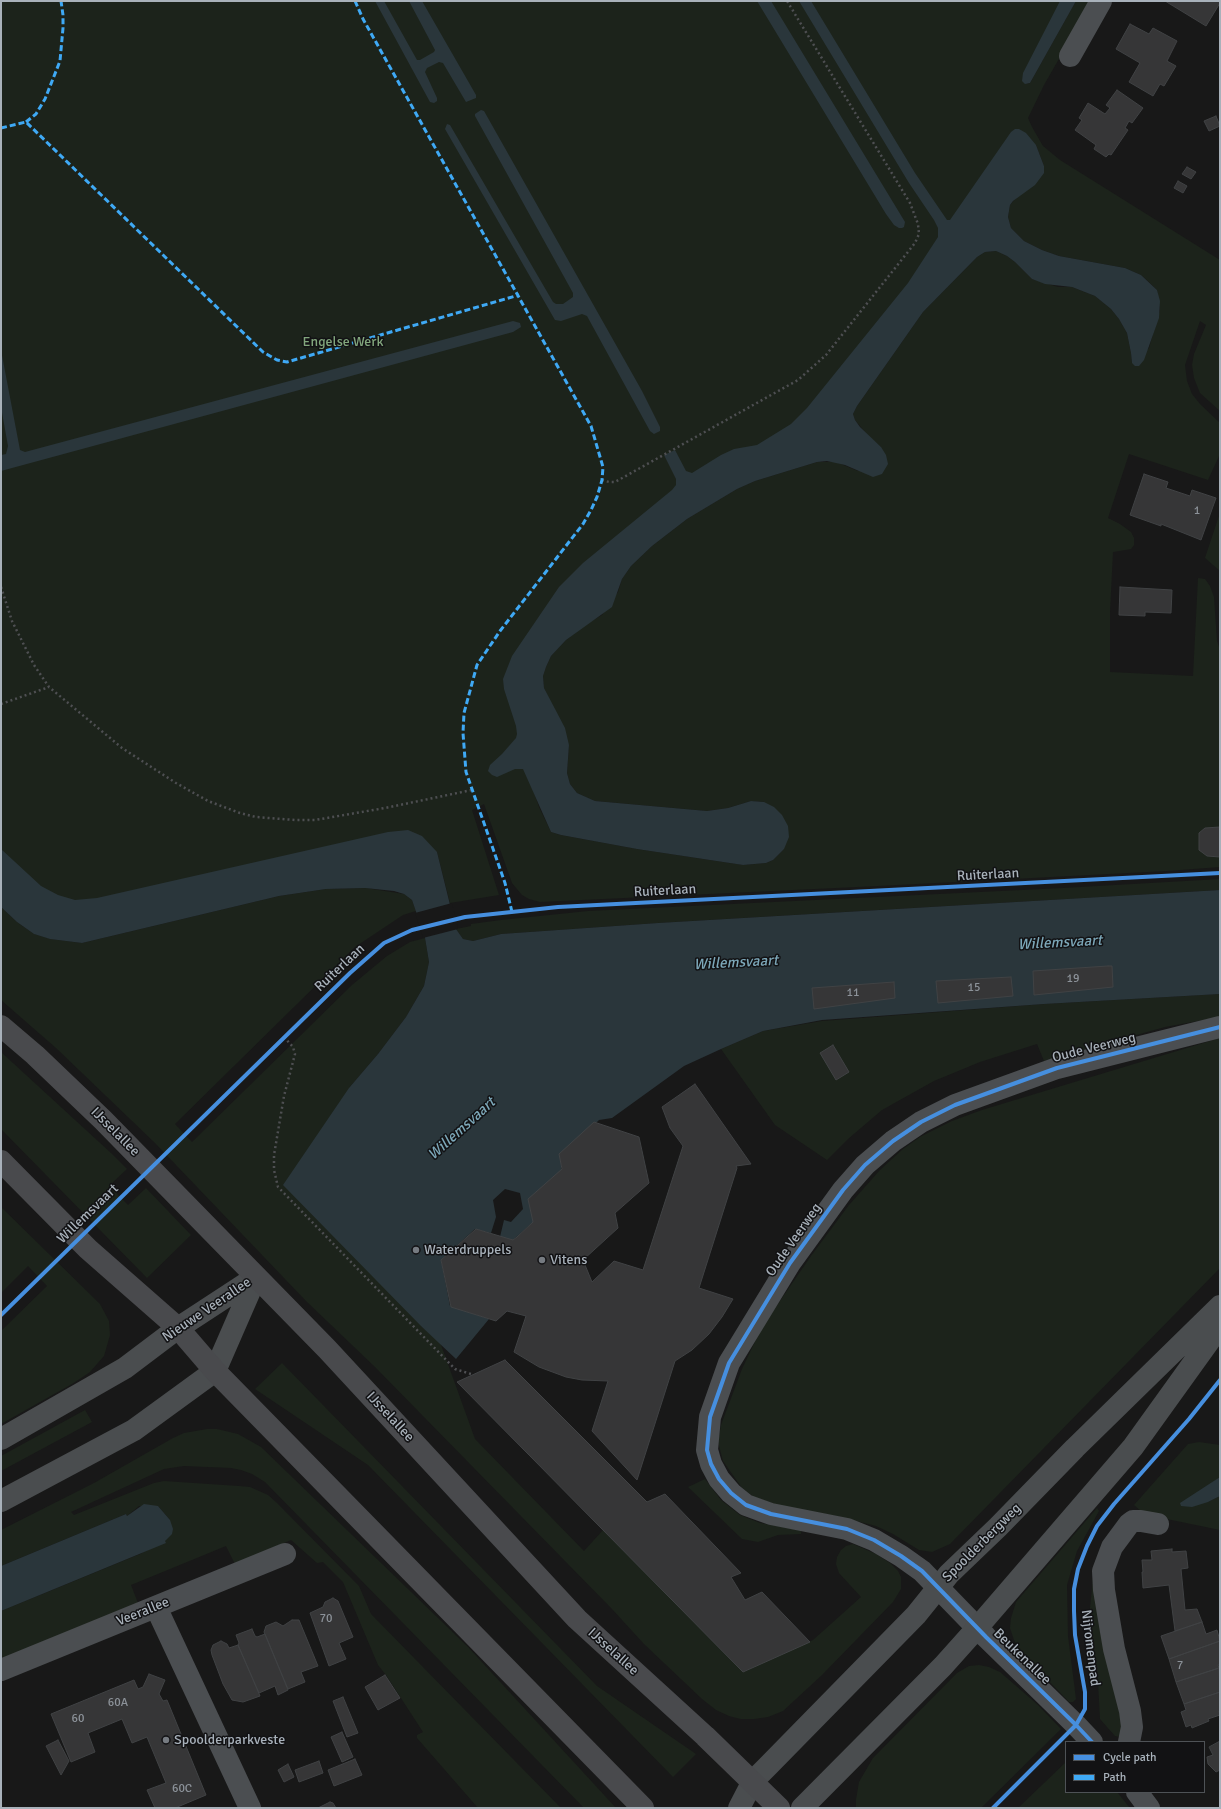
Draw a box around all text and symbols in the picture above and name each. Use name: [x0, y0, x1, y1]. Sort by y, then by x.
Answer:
park label: Engelse Werk: [303, 334, 383, 350]
house number: 1: [1194, 504, 1200, 518]
street label: Ruiterlaan: [956, 865, 1020, 885]
street label: Ruiterlaan: [633, 881, 697, 901]
water label: Willemsvaart: [1017, 932, 1103, 954]
street label: Ruiterlaan: [311, 941, 369, 995]
water label: Willemsvaart: [693, 952, 779, 974]
house number: 19: [1067, 972, 1079, 986]
house number: 15: [968, 981, 980, 995]
house number: 11: [847, 986, 859, 1000]
street label: Oude Veerweg: [1050, 1030, 1138, 1066]
water label: Willemsvaart: [425, 1094, 499, 1164]
street label: IJsselallee: [87, 1104, 143, 1160]
street label: Willemsvaart: [54, 1181, 122, 1247]
street label: Oude Veerweg: [763, 1200, 825, 1280]
place label: Waterdruppels: [424, 1242, 511, 1258]
marker: Waterdruppels: [411, 1245, 421, 1255]
place label: Vitens: [550, 1252, 587, 1268]
marker: Vitens: [537, 1255, 547, 1265]
street label: Nieuwe Veerallee: [159, 1274, 255, 1346]
street label: IJsselallee: [363, 1388, 417, 1446]
street label: Spoolderbergweg: [939, 1500, 1025, 1586]
street label: Veerallee: [114, 1594, 172, 1630]
street label: Nijromenpad: [1077, 1609, 1103, 1687]
house number: 70: [320, 1612, 332, 1626]
street label: IJsselallee: [584, 1625, 642, 1679]
street label: Beukenallee: [990, 1625, 1054, 1689]
house number: 7: [1177, 1659, 1183, 1673]
house number: 60A: [108, 1696, 128, 1710]
house number: 60: [72, 1712, 84, 1726]
place label: Spoolderparkveste: [174, 1732, 285, 1748]
marker: Spoolderparkveste: [161, 1735, 171, 1745]
legend: [1065, 1741, 1205, 1793]
text: Cycle path: [1103, 1750, 1156, 1765]
text: Path: [1103, 1770, 1126, 1785]
house number: 60C: [172, 1782, 192, 1796]

